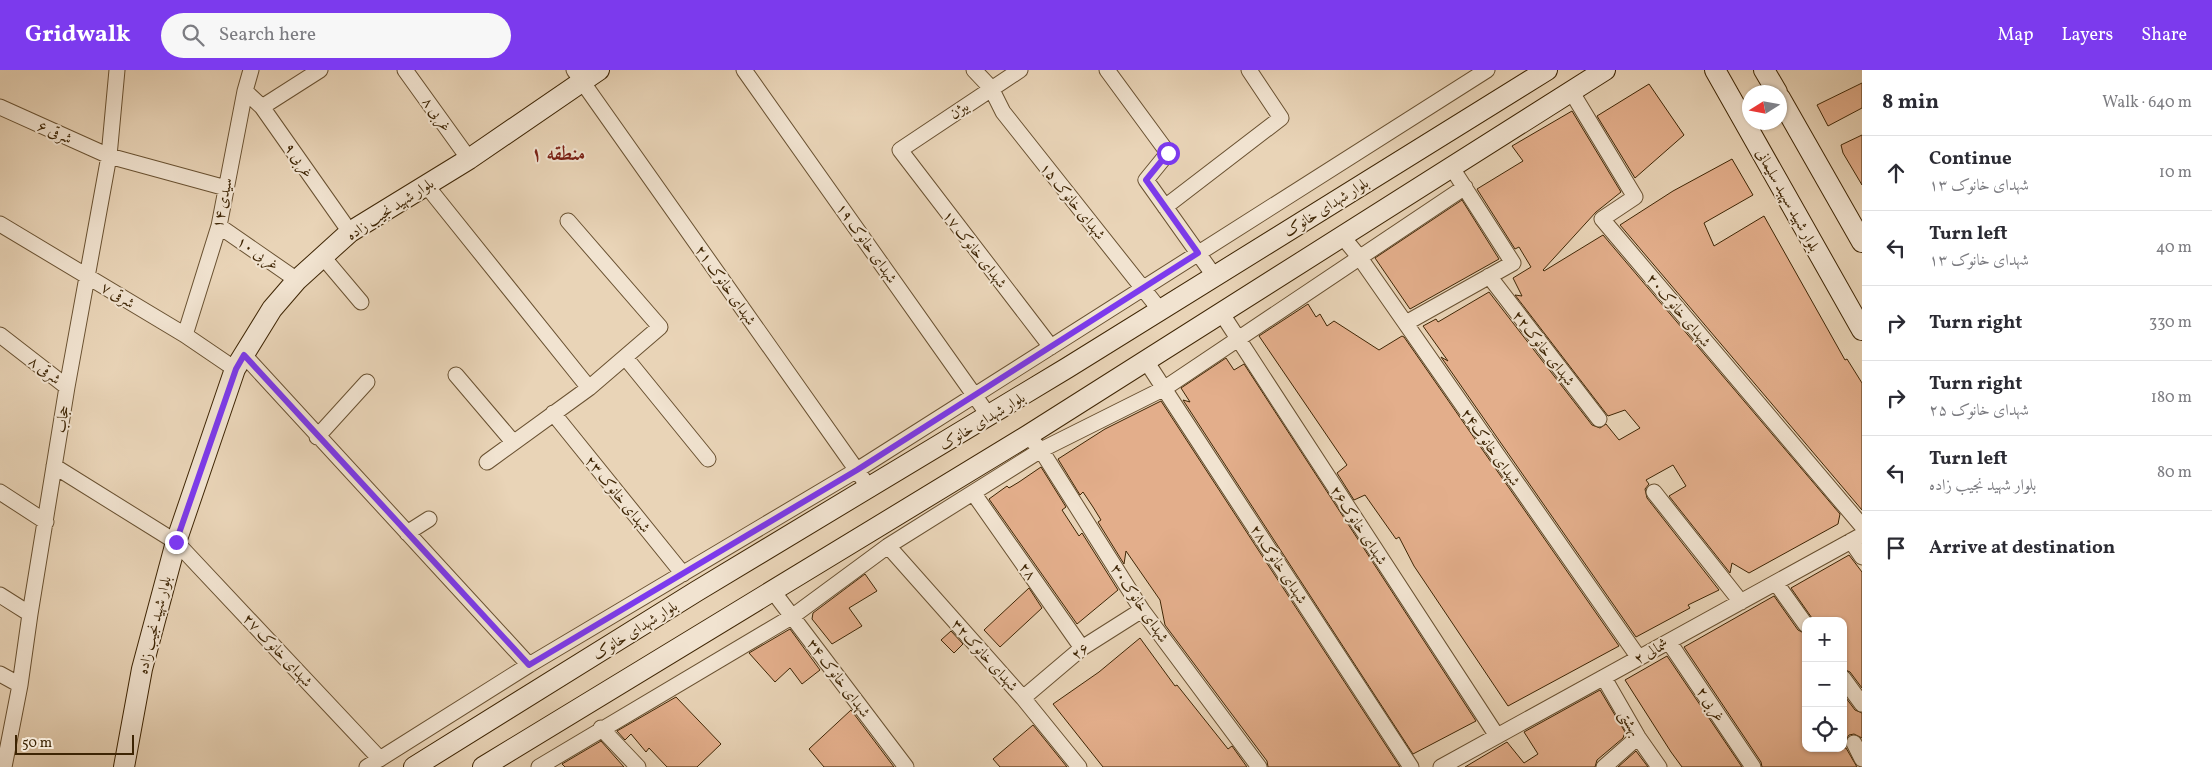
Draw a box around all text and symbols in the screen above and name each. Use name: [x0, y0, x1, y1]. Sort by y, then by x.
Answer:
search box: [161, 13, 511, 58]
text: Gridwalk: [25, 18, 131, 52]
icon: search: [179, 21, 207, 49]
text: Search here: [219, 22, 316, 48]
text: Map: [1997, 23, 2033, 48]
text: Layers: [2061, 23, 2113, 48]
text: Share: [2141, 23, 2187, 48]
north arrow: [1742, 85, 1787, 130]
text: 8 min: [1882, 88, 1939, 117]
text: Walk · 640 m: [2102, 92, 2192, 114]
street label: غربی ۸: [416, 93, 456, 137]
street label: بیژن: [946, 97, 974, 125]
street label: شرقی ۶: [34, 116, 75, 150]
street label: غربی ۹: [278, 139, 317, 183]
district label: منطقه ۱: [531, 141, 585, 169]
route start: [1157, 142, 1180, 165]
street label: بلوار شهید سپهبد سلیمانی: [1750, 145, 1824, 256]
text: Continue: [1929, 146, 2012, 172]
street label: شهدای خانوک ۱۵: [1034, 159, 1110, 245]
icon: ahead: [1882, 159, 1910, 187]
text: 10 m: [2159, 162, 2192, 184]
street label: بلوار شهید نجیب زاده: [343, 174, 439, 246]
street label: بلوار شهدای خانوک: [1280, 174, 1374, 243]
text: شهدای خانوک ۱۳: [1929, 175, 2029, 197]
street label: سیدی ۱۴: [208, 176, 239, 231]
street label: شهدای خانوک ۱۹: [830, 199, 901, 288]
street label: شهدای خانوک ۱۷: [937, 207, 1011, 293]
text: Turn left: [1929, 221, 2008, 247]
street label: غربی ۱۰: [232, 232, 282, 276]
icon: left: [1882, 234, 1910, 262]
text: 40 m: [2156, 237, 2192, 259]
street label: شهدای خانوک ۲۱: [689, 241, 760, 330]
text: شهدای خانوک ۱۳: [1929, 250, 2029, 272]
street label: شهدای خانوک۲۰: [1641, 269, 1715, 352]
street label: شرقی ۷: [96, 278, 138, 315]
street label: شهدای خانوک۲۲: [1507, 307, 1579, 391]
icon: right: [1882, 309, 1910, 337]
text: Turn right: [1929, 310, 2022, 336]
text: 330 m: [2149, 312, 2192, 334]
street label: شرقی ۸: [23, 352, 65, 391]
text: Turn right: [1929, 371, 2022, 397]
icon: right: [1882, 384, 1910, 412]
text: 180 m: [2151, 387, 2192, 409]
street label: بلوار شهدای خانوک: [936, 388, 1030, 456]
text: شهدای خانوک ۲۵: [1929, 400, 2029, 422]
street label: حجاب: [51, 404, 76, 435]
street label: شهدای خانوک۲۴: [1455, 405, 1524, 491]
text: Turn left: [1929, 446, 2008, 472]
street label: شهدای خانوک ۲۳: [579, 452, 655, 538]
icon: left: [1882, 459, 1910, 487]
text: 80 m: [2157, 462, 2192, 484]
text: بلوار شهید نجیب زاده: [1929, 475, 2036, 497]
street label: شهدای خانوک۲۶: [1324, 482, 1391, 570]
street label: شهدای خانوک۲۸: [1244, 521, 1311, 609]
route end: [165, 531, 188, 554]
icon: arrive: [1882, 534, 1910, 562]
text: Arrive at destination: [1929, 535, 2115, 561]
street label: ۲۸: [1013, 559, 1040, 585]
street label: شهدای خانوک۳۰: [1105, 560, 1173, 647]
street label: بلوار شهید نجیب زاده: [133, 574, 178, 677]
street label: بلوار شهدای خانوک: [589, 597, 683, 666]
street label: شهدای خانوک ۲۷: [237, 610, 317, 692]
street label: شهدای خانوک۳۲: [946, 615, 1022, 697]
map controls: [1802, 617, 1847, 752]
button: +: [1802, 617, 1847, 662]
street label: شمالی ۲: [1631, 634, 1673, 670]
street label: ۳۴ شهدای خانوک: [801, 635, 874, 723]
street label: ۲۶: [1068, 639, 1094, 666]
button: −: [1802, 662, 1847, 707]
street label: ۲ غربی: [1690, 683, 1729, 727]
street label: بهشتی: [1613, 707, 1645, 741]
button: locate: [1802, 707, 1847, 752]
scale bar: [15, 732, 134, 755]
text: 50 m: [22, 734, 52, 753]

